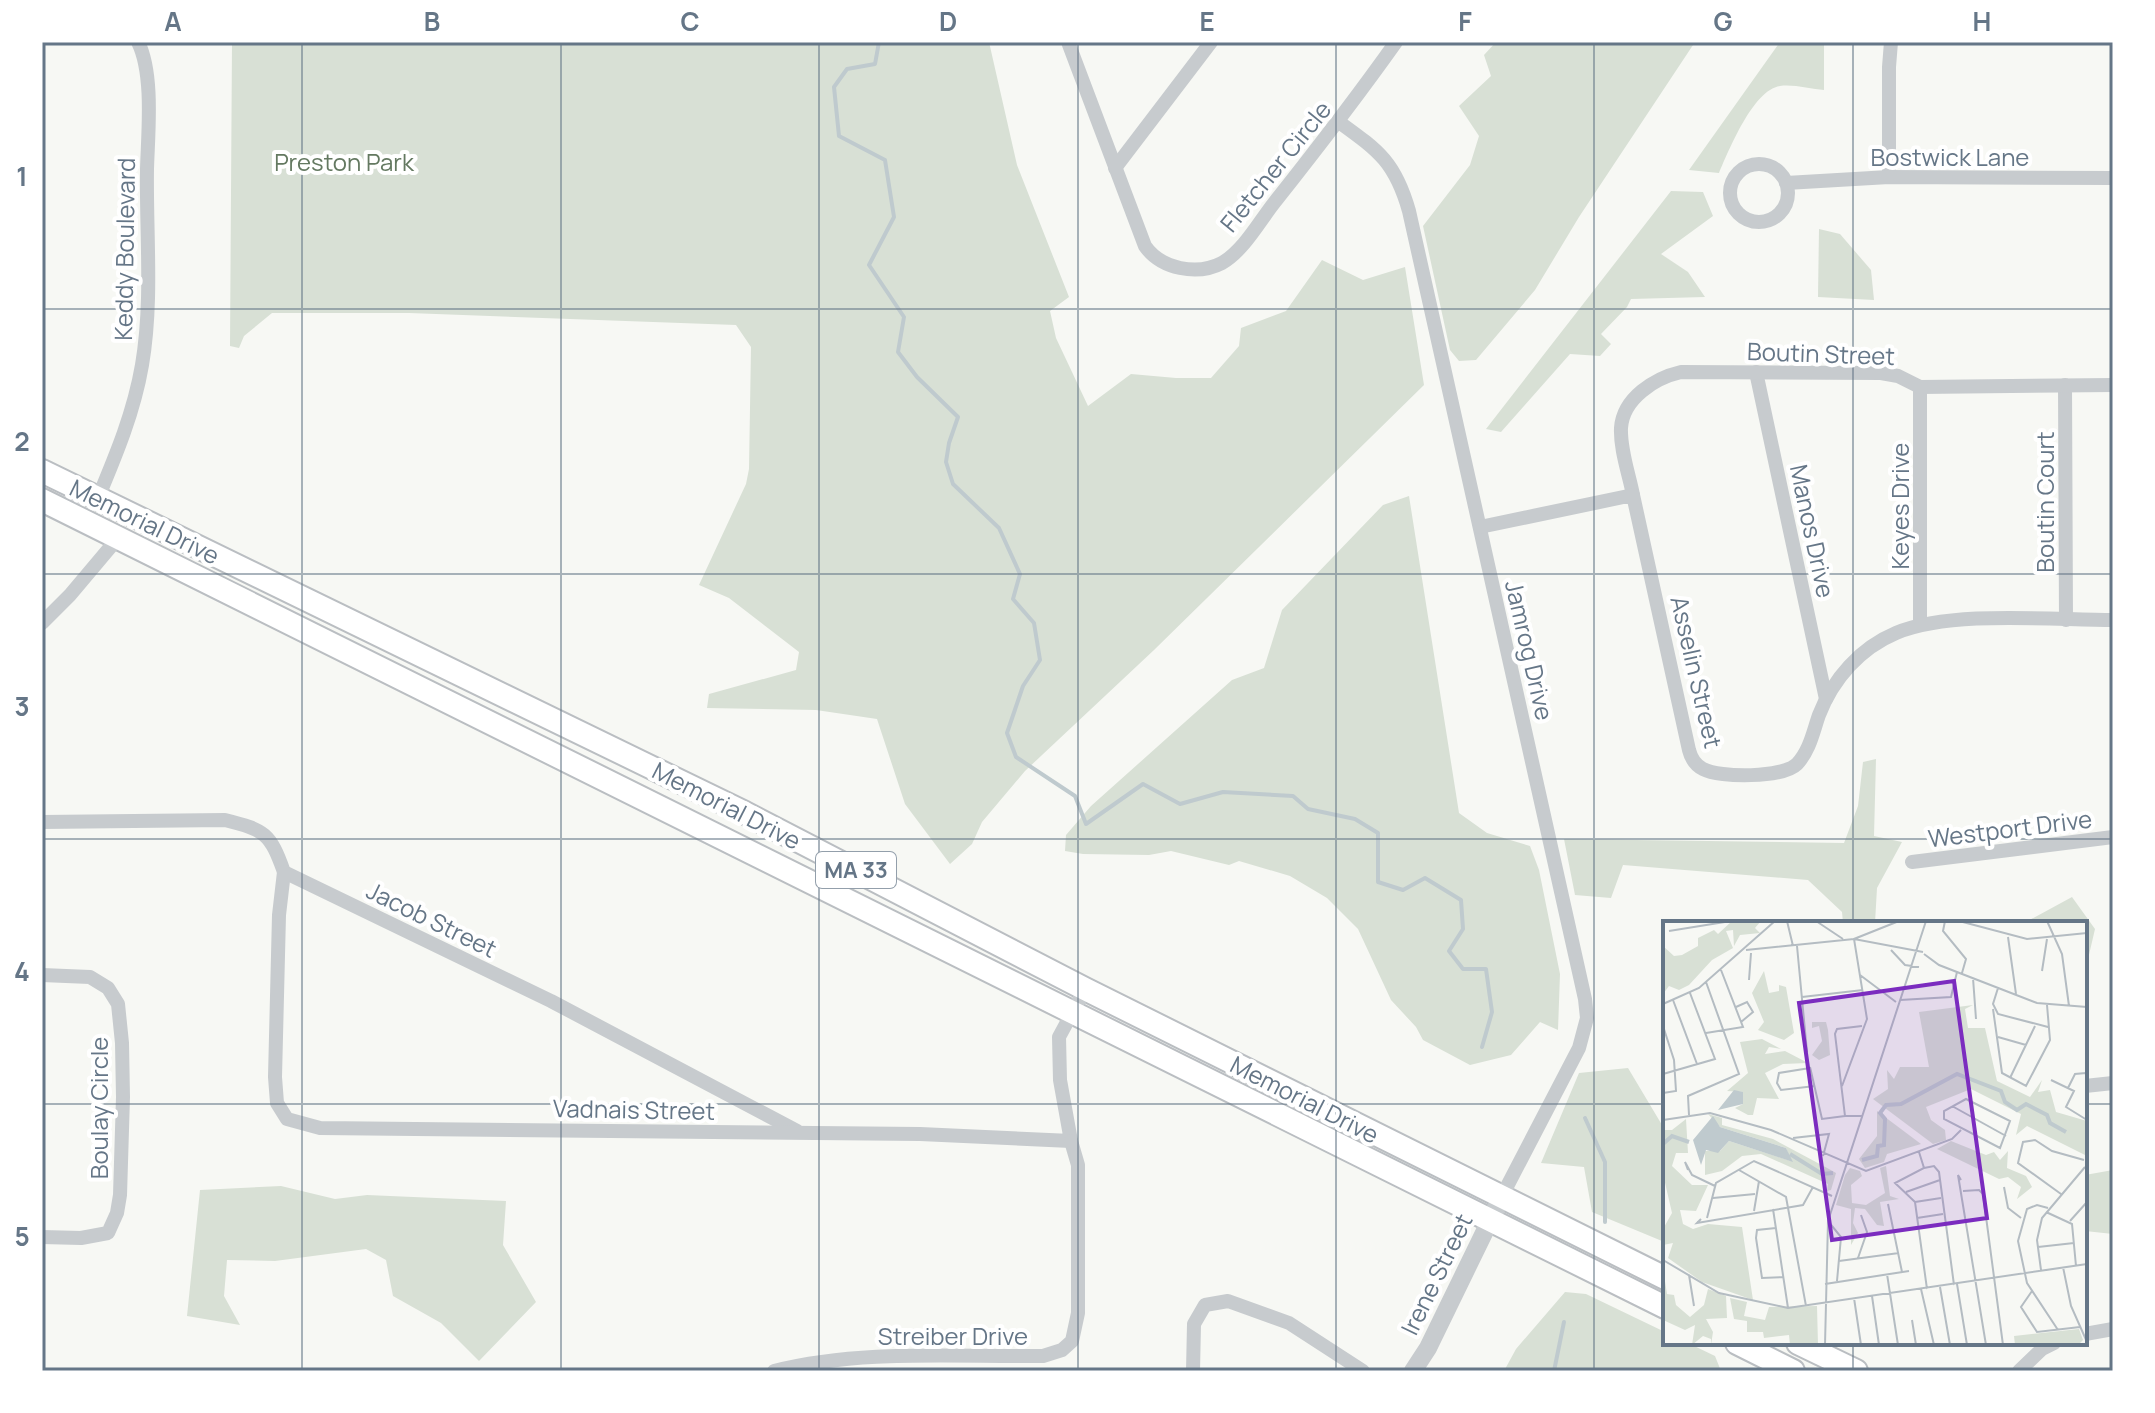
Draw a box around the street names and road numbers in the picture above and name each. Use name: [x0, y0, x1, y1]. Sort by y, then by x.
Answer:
street label: Fletcher Circle: [1212, 94, 1338, 238]
street label: Bostwick Lane: [1871, 140, 2029, 173]
street label: Keddy Boulevard: [106, 157, 142, 341]
street label: Boutin Street: [1747, 334, 1895, 372]
street label: Boutin Court: [2028, 431, 2061, 573]
street label: Keyes Drive: [1883, 443, 1916, 569]
street label: Manos Drive: [1783, 461, 1843, 601]
street label: Memorial Drive: [65, 471, 225, 571]
street label: Jamrog Drive: [1498, 577, 1562, 723]
street label: Asselin Street: [1663, 593, 1731, 751]
street label: Memorial Drive: [647, 753, 807, 857]
street label: Westport Drive: [1926, 802, 2094, 854]
road number: MA 33: [816, 852, 896, 888]
street label: Jacob Street: [361, 873, 503, 965]
street label: Boulay Circle: [82, 1037, 115, 1179]
street label: Memorial Drive: [1225, 1047, 1385, 1151]
street label: Vadnais Street: [553, 1091, 715, 1127]
street label: Irene Street: [1392, 1208, 1480, 1340]
street label: Streiber Drive: [878, 1319, 1028, 1352]

